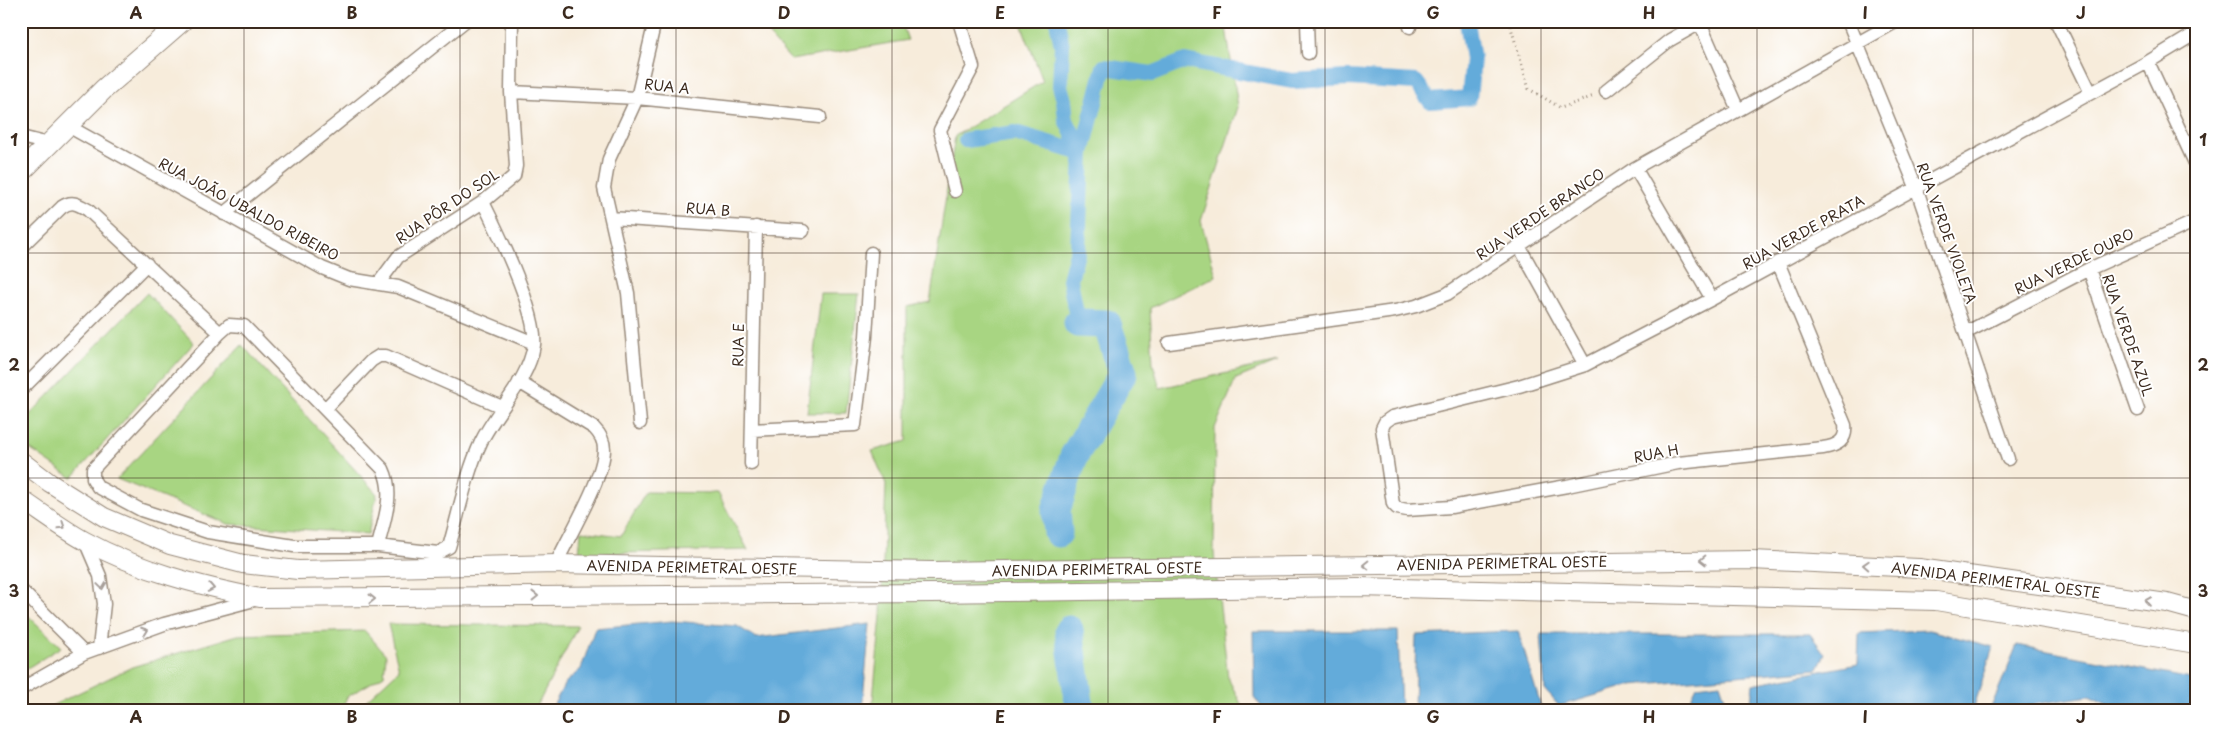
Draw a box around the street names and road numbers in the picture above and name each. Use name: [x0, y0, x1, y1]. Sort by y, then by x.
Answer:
street label: RUA A: [643, 73, 691, 99]
street label: RUA JOÃO UBALDO RIBEIRO: [155, 152, 343, 266]
street label: RUA VERDE VIOLETA: [1912, 160, 1982, 307]
street label: RUA PÔR DO SOL: [391, 163, 503, 249]
street label: RUA VERDE BRANCO: [1472, 163, 1608, 265]
street label: RUA VERDE PRATA: [1738, 189, 1868, 274]
street label: RUA B: [685, 197, 731, 221]
street label: RUA VERDE OURO: [2010, 223, 2138, 299]
street label: RUA VERDE AZUL: [2097, 271, 2159, 399]
street label: RUA E: [727, 323, 749, 367]
street label: RUA H: [1632, 438, 1680, 468]
street label: AVENIDA PERIMETRAL OESTE: [1396, 551, 1608, 575]
street label: AVENIDA PERIMETRAL OESTE: [586, 555, 798, 579]
street label: AVENIDA PERIMETRAL OESTE: [991, 557, 1203, 581]
street label: AVENIDA PERIMETRAL OESTE: [1890, 557, 2102, 603]

